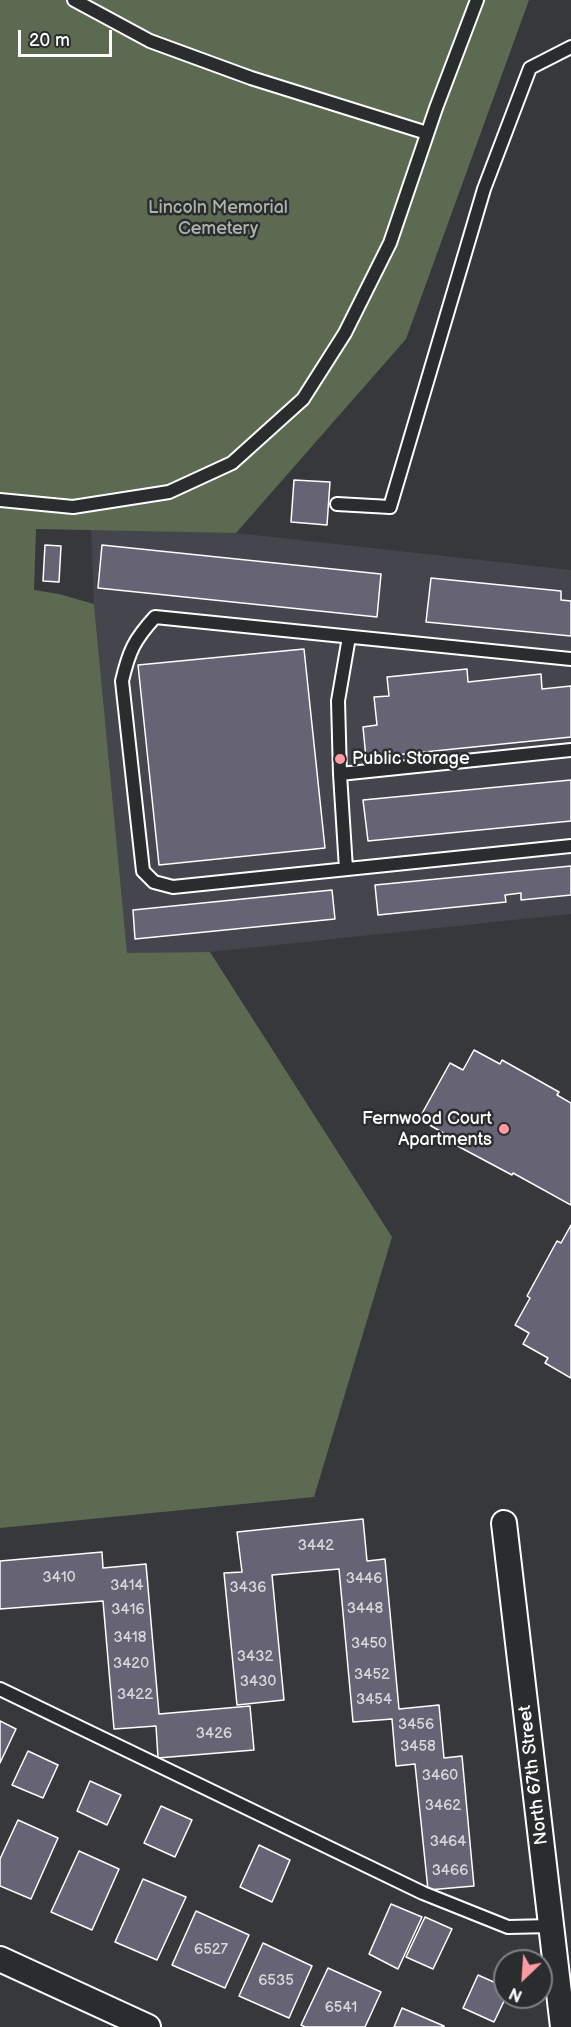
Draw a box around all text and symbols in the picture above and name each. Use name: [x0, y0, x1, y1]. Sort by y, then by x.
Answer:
scale bar: [21, 18, 116, 56]
text: 20 m: [29, 30, 70, 51]
park label: Lincoln Memorial Cemetery: [148, 197, 288, 240]
place label: Public Storage: [352, 748, 470, 770]
marker: Public Storage: [333, 752, 347, 766]
place label: Fernwood Court Apartments: [362, 1108, 492, 1150]
marker: Fernwood Court Apartments: [497, 1122, 511, 1136]
house number: 3442: [298, 1537, 334, 1555]
house number: 3410: [43, 1569, 75, 1587]
house number: 3446: [346, 1570, 382, 1588]
house number: 3414: [110, 1577, 144, 1595]
house number: 3436: [230, 1579, 266, 1597]
house number: 3448: [347, 1600, 383, 1618]
house number: 3416: [111, 1601, 145, 1619]
house number: 3418: [114, 1629, 146, 1647]
house number: 3450: [351, 1635, 387, 1653]
house number: 3432: [237, 1648, 273, 1666]
house number: 3420: [113, 1655, 149, 1673]
house number: 3452: [354, 1666, 390, 1684]
house number: 3430: [240, 1673, 276, 1691]
house number: 3422: [117, 1686, 153, 1704]
house number: 3454: [356, 1691, 392, 1709]
street label: North 67th Street: [515, 1704, 553, 1846]
house number: 3456: [398, 1716, 434, 1734]
house number: 3426: [196, 1725, 232, 1743]
house number: 3458: [400, 1738, 436, 1756]
house number: 3460: [422, 1767, 458, 1785]
house number: 3462: [425, 1797, 461, 1815]
house number: 3464: [430, 1833, 466, 1851]
house number: 3466: [432, 1862, 468, 1880]
house number: 6527: [194, 1941, 228, 1959]
north arrow: [493, 1949, 553, 2009]
house number: 6535: [258, 1972, 294, 1990]
text: N: [507, 1983, 525, 2005]
house number: 6541: [325, 1999, 357, 2017]

